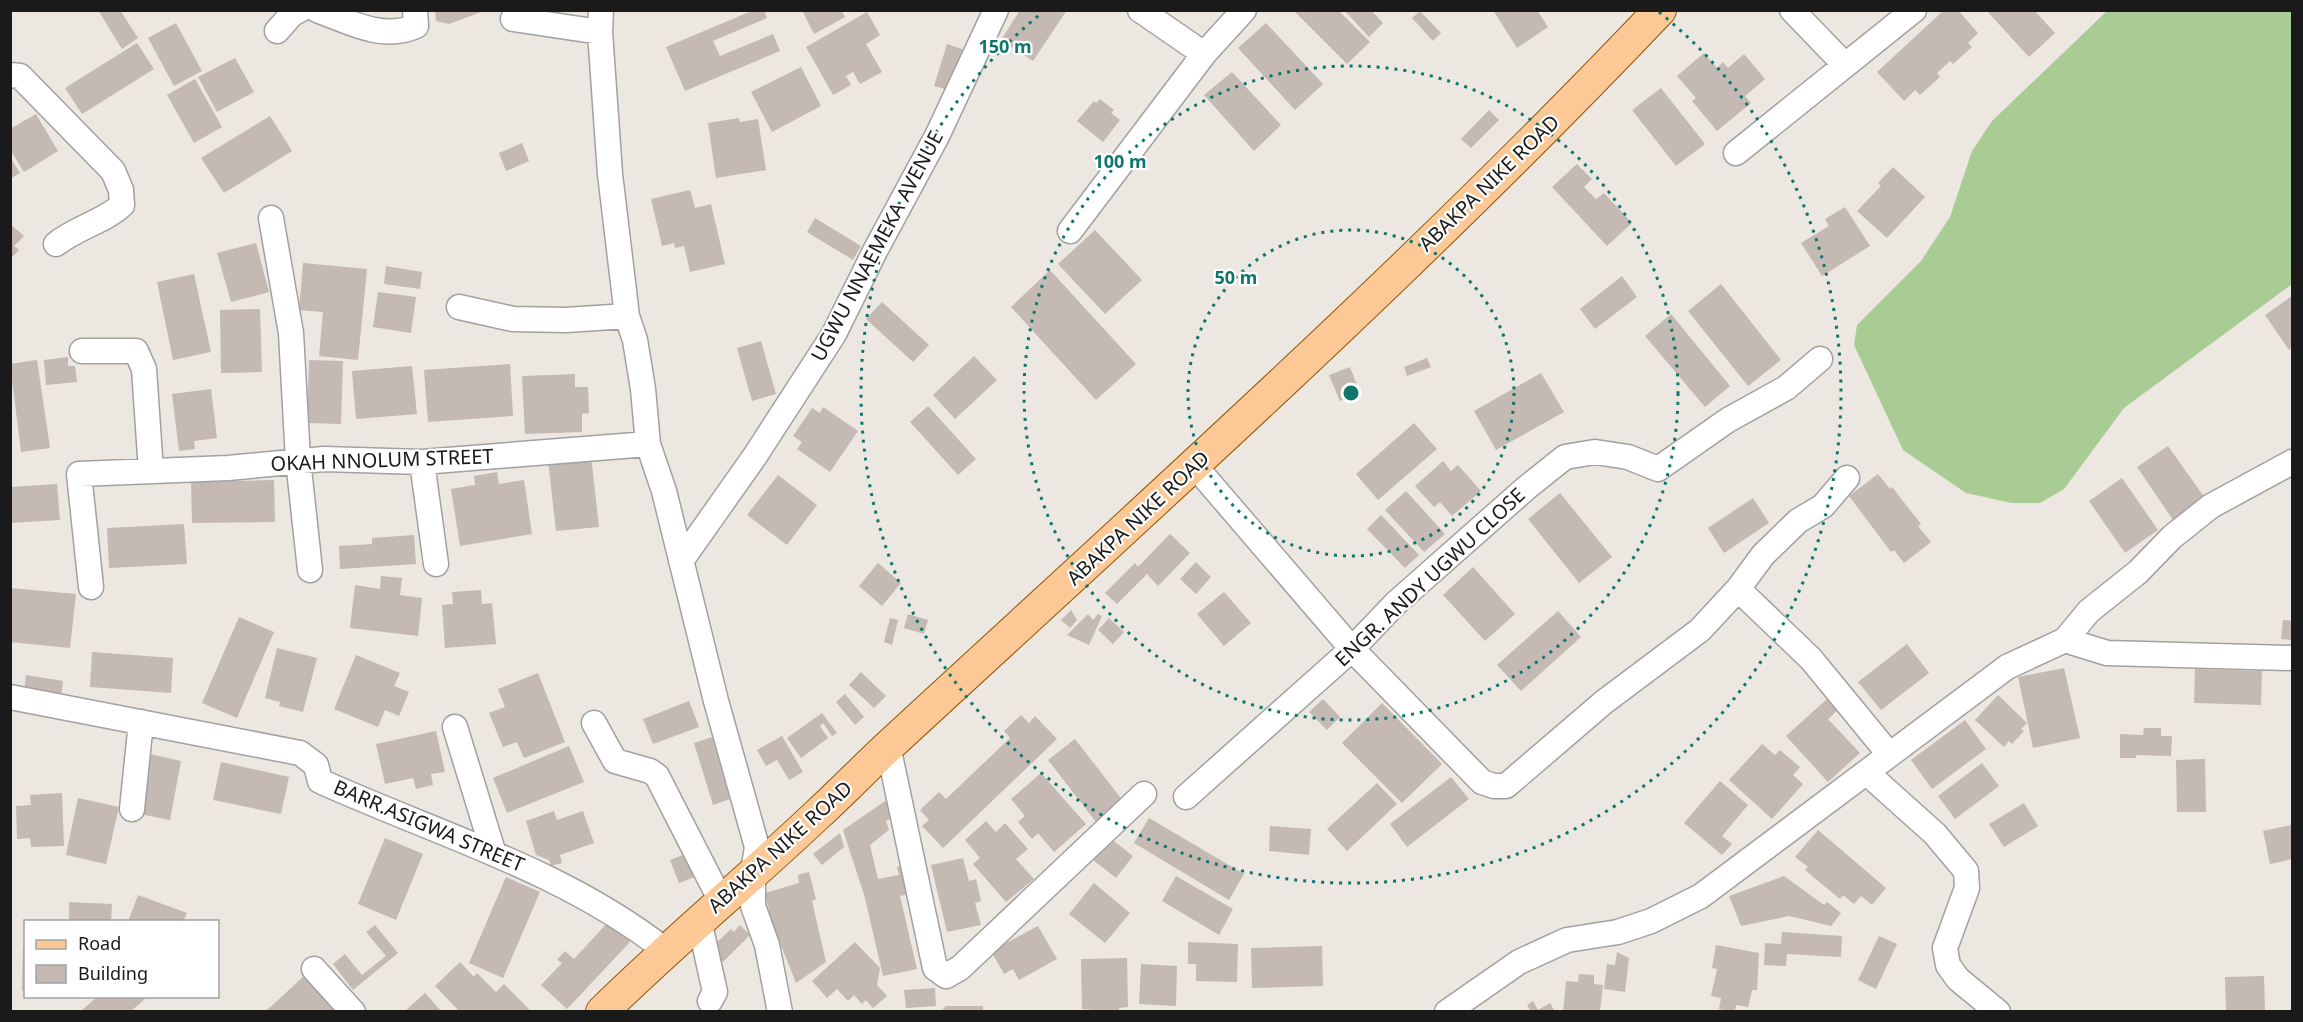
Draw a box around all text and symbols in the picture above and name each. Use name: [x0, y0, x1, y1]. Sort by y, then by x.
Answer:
text: 150 m: [978, 34, 1032, 58]
street label: ABAKPA NIKE ROAD: [1412, 108, 1565, 257]
street label: UGWU NNAEMEKA AVENUE: [804, 126, 949, 366]
text: 100 m: [1093, 149, 1147, 173]
text: 50 m: [1215, 265, 1257, 289]
centre of rings: [1341, 383, 1361, 403]
street label: OKAH NNOLUM STREET: [270, 442, 494, 477]
street label: ABAKPA NIKE ROAD: [1061, 444, 1215, 591]
street label: ENGR. ANDY UGWU CLOSE: [1329, 481, 1531, 672]
street label: BARR.ASIGWA STREET: [330, 773, 529, 878]
street label: ABAKPA NIKE ROAD: [702, 774, 858, 919]
legend: [24, 920, 219, 998]
text: Road: [78, 931, 121, 955]
text: Building: [78, 961, 148, 985]

